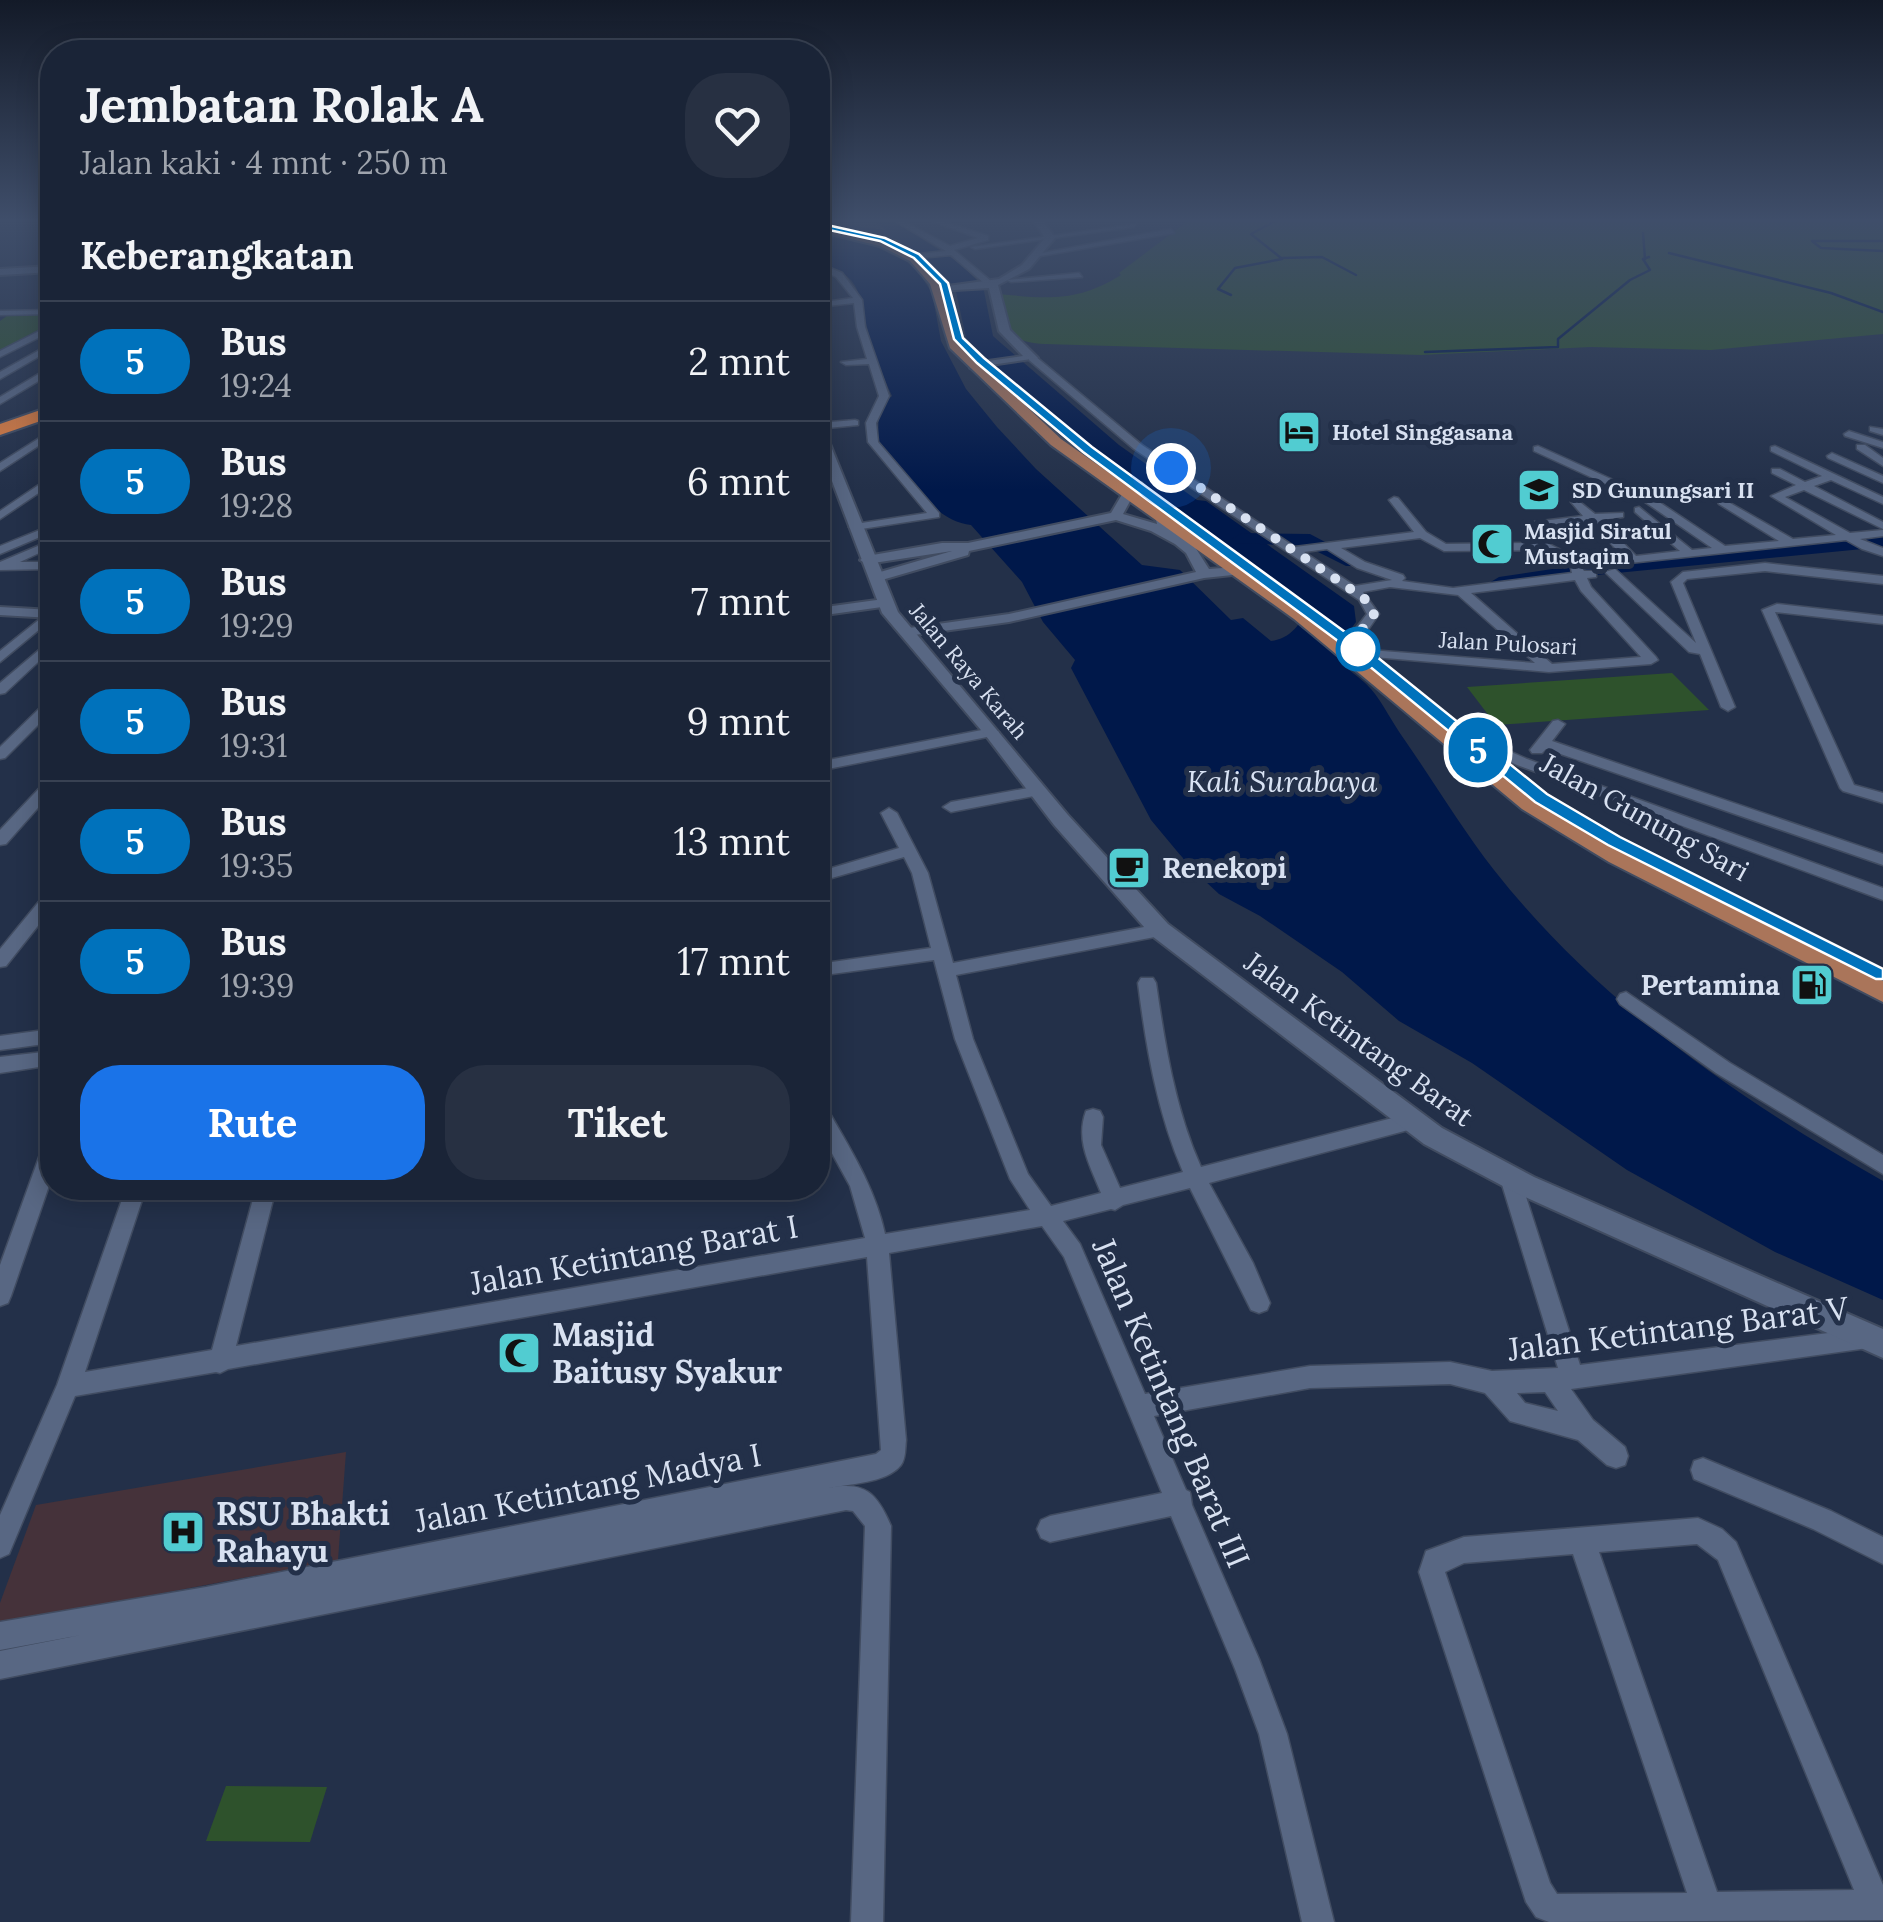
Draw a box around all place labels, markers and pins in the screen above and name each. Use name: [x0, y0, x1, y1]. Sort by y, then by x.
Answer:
hotel icon: Hotel Singgasana: [1276, 409, 1322, 455]
place label: Hotel Singgasana: [1332, 418, 1513, 446]
school or university icon: SD Gunungsari II: [1516, 467, 1562, 513]
place label: SD Gunungsari II: [1572, 476, 1754, 504]
place label: Masjid Siratul Mustaqim: [1524, 517, 1672, 570]
mosque icon: Masjid Siratul Mustaqim: [1469, 521, 1515, 567]
unlabelled marker: [1337, 628, 1379, 670]
cafe icon: Renekopi: [1106, 845, 1152, 891]
place label: Renekopi: [1162, 850, 1287, 886]
fuel station icon: Pertamina: [1789, 962, 1835, 1008]
place label: Pertamina: [1640, 967, 1780, 1003]
place label: Masjid Baitusy Syakur: [552, 1314, 783, 1392]
mosque icon: Masjid Baitusy Syakur: [496, 1330, 542, 1376]
place label: RSU Bhakti Rahayu: [216, 1493, 390, 1571]
hospital icon: RSU Bhakti Rahayu: [160, 1509, 206, 1555]

